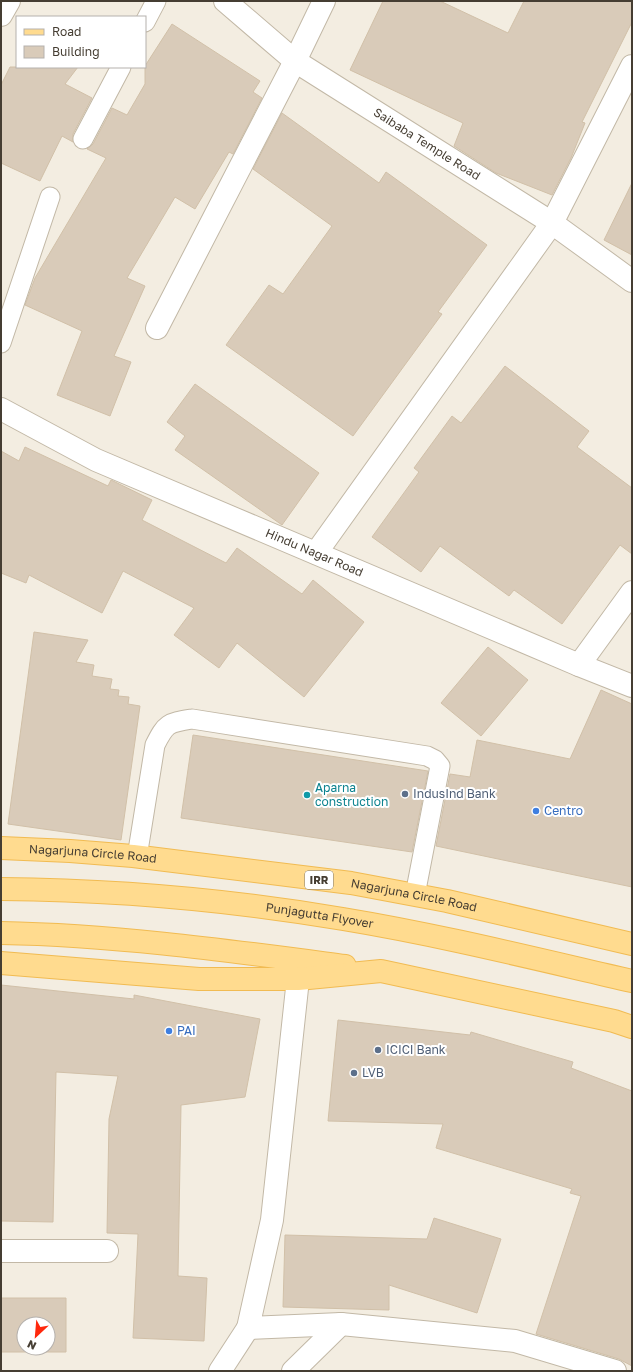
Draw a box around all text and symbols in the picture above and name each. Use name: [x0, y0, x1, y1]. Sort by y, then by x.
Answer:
legend: [16, 16, 146, 68]
text: Road: [52, 24, 81, 39]
text: Building: [52, 44, 100, 59]
street label: Saibaba Temple Road: [371, 104, 483, 183]
street label: Hindu Nagar Road: [263, 525, 366, 580]
place label: Aparna construction: [315, 780, 388, 809]
place label: IndusInd Bank: [413, 786, 496, 801]
marker: IndusInd Bank: [400, 789, 410, 799]
marker: Aparna construction: [302, 790, 312, 800]
place label: Centro: [544, 803, 583, 818]
marker: Centro: [531, 806, 541, 816]
street label: Nagarjuna Circle Road: [29, 841, 158, 866]
road number: IRR: [305, 871, 333, 889]
street label: Nagarjuna Circle Road: [350, 875, 478, 915]
street label: Punjagutta Flyover: [265, 899, 375, 931]
place label: PAI: [177, 1023, 196, 1038]
marker: PAI: [164, 1026, 174, 1036]
place label: ICICI Bank: [386, 1042, 446, 1057]
marker: ICICI Bank: [373, 1045, 383, 1055]
place label: LVB: [362, 1065, 384, 1080]
marker: LVB: [349, 1068, 359, 1078]
north arrow: [16, 1316, 56, 1356]
text: N: [25, 1338, 38, 1353]

